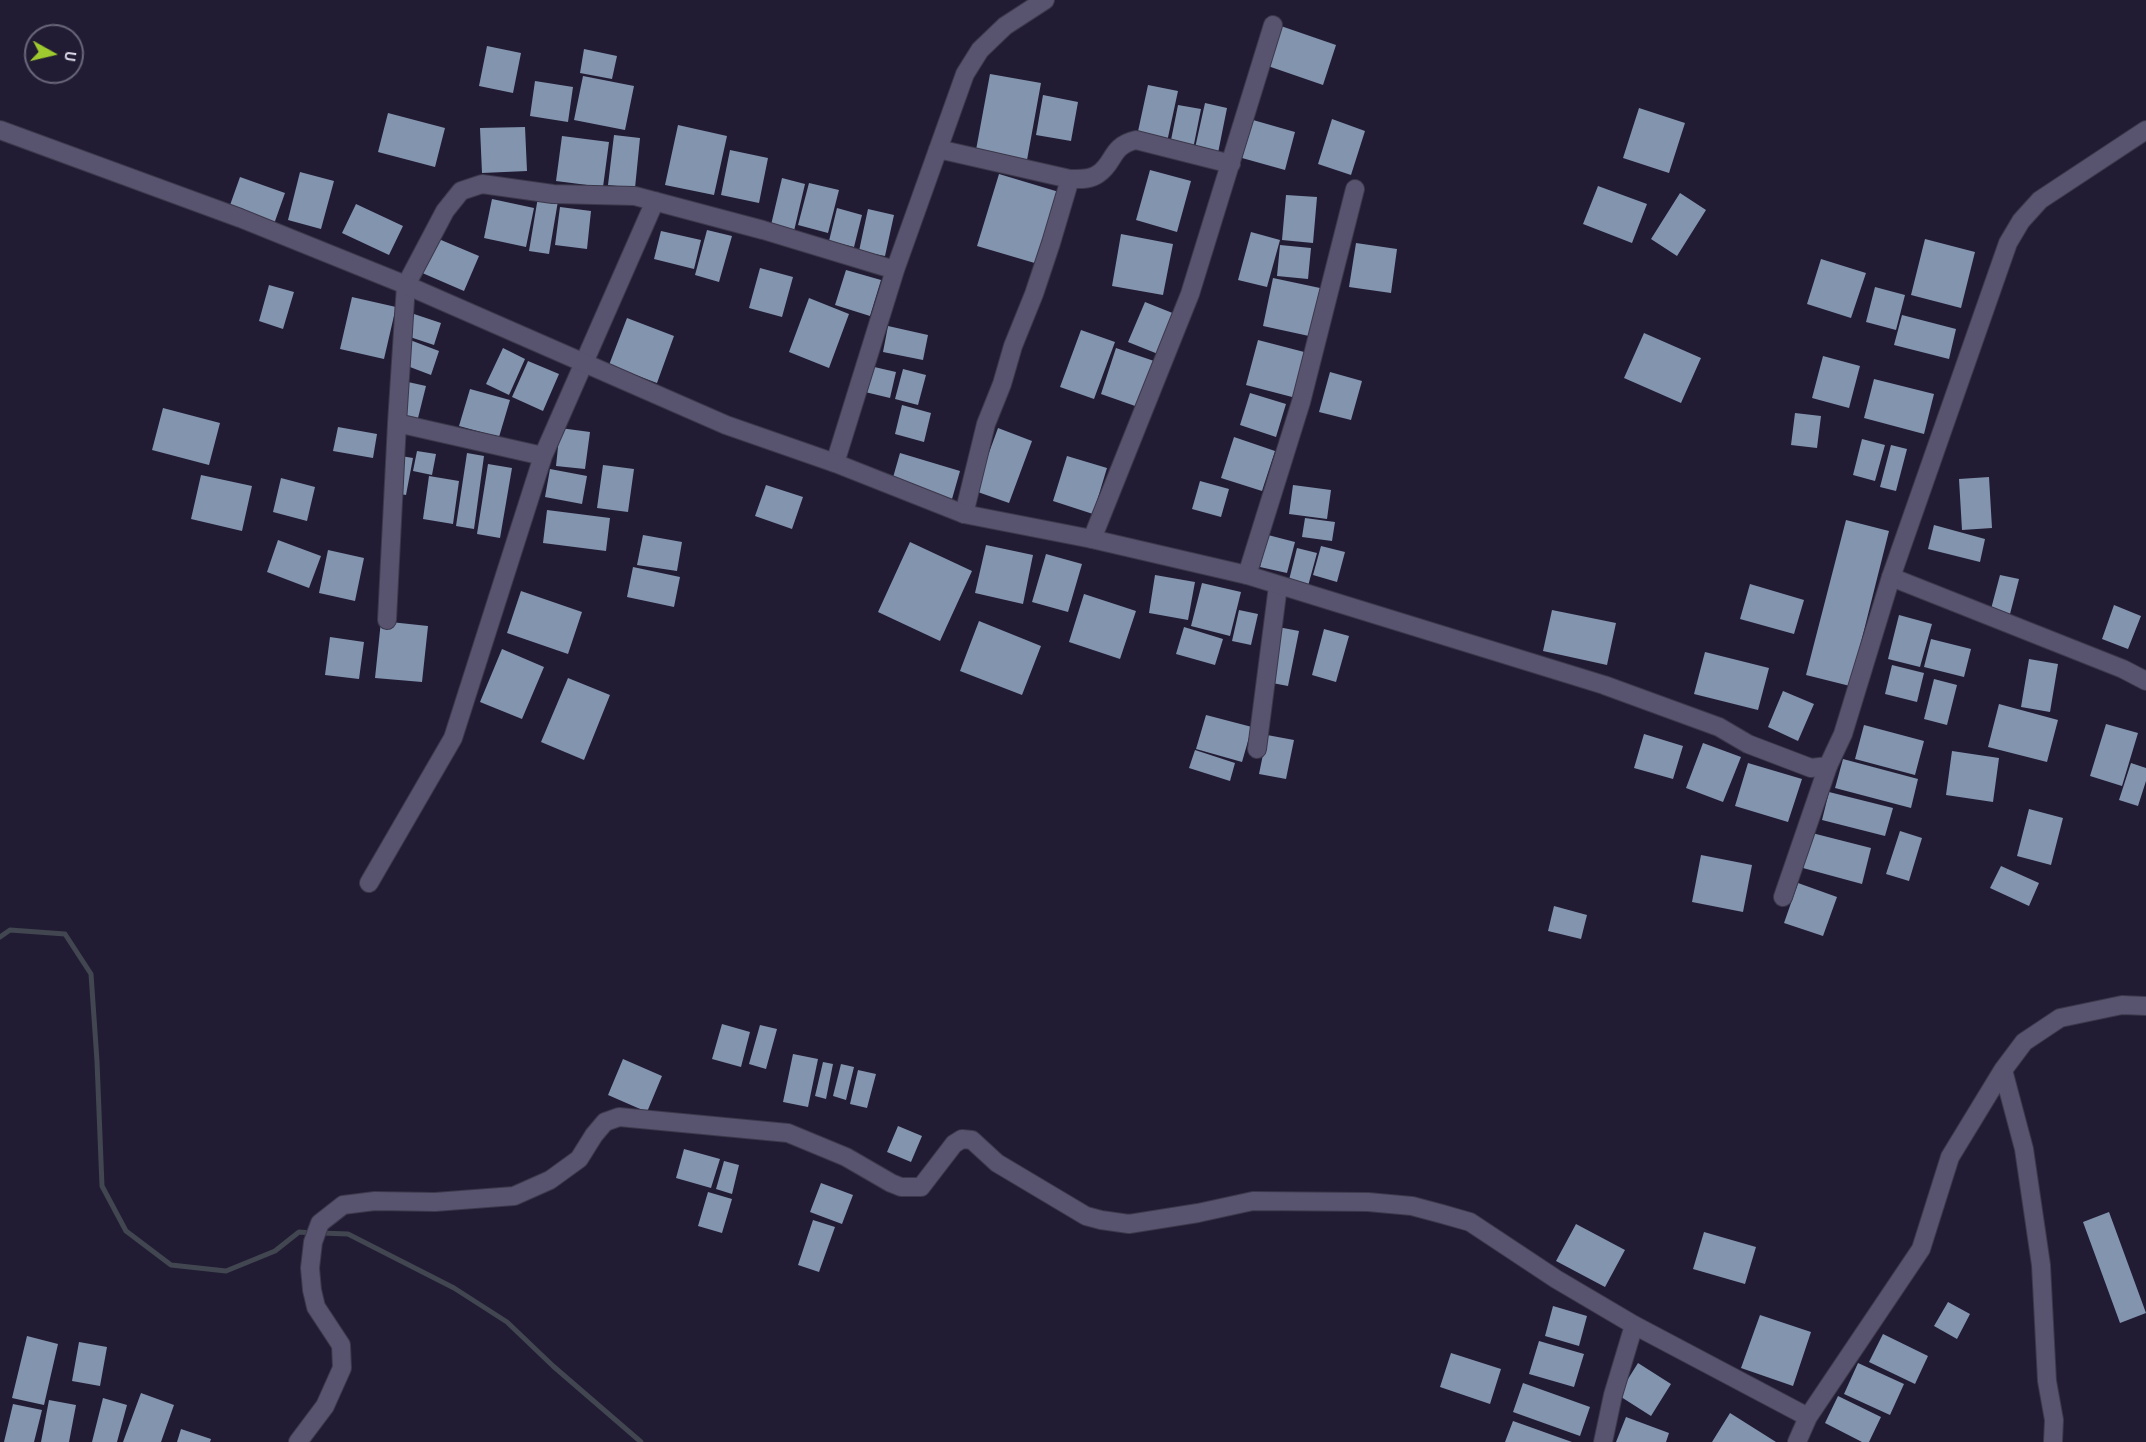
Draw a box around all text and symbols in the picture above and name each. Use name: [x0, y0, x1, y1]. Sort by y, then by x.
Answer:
north arrow: [24, 24, 84, 84]
text: U: [61, 50, 78, 62]

